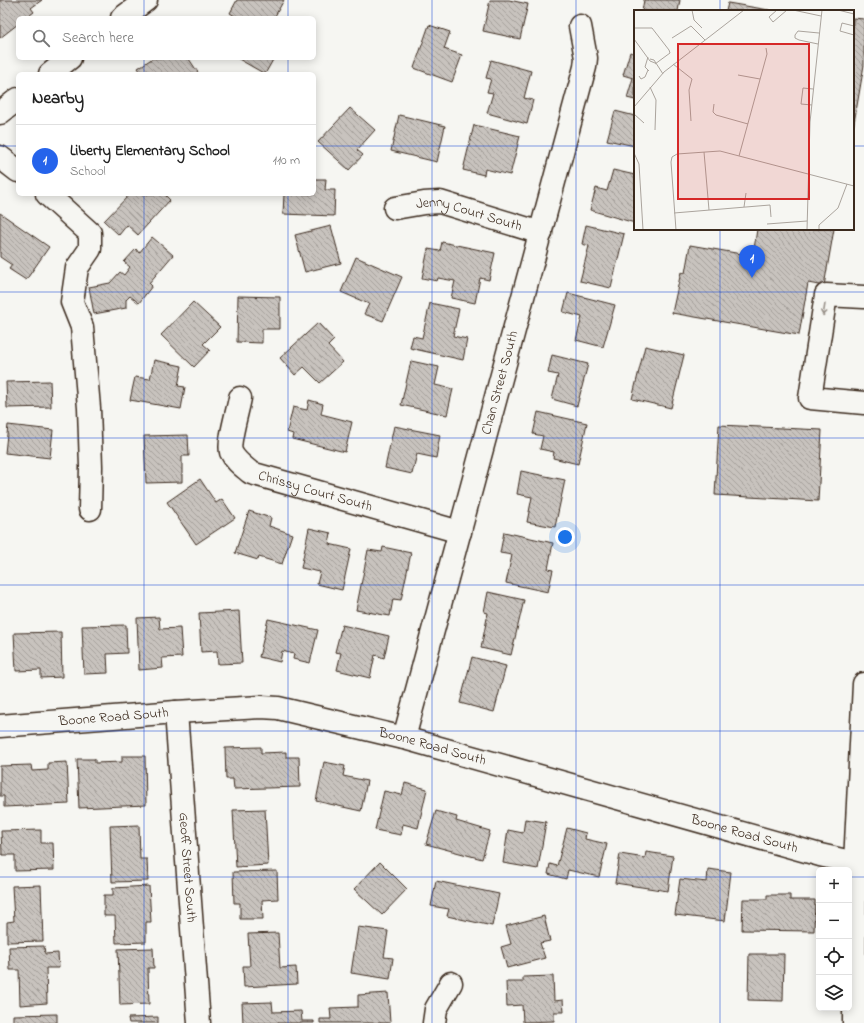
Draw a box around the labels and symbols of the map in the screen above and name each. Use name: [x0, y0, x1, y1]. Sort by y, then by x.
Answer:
inset map: [634, 10, 854, 230]
street label: Jenny Court South: [414, 191, 525, 237]
pin: 1: [739, 245, 765, 278]
one-way arrow: [820, 303, 828, 316]
street label: Chan Street South: [476, 328, 524, 437]
street label: Chrissy Court South: [256, 465, 375, 517]
your location: [555, 527, 575, 547]
street label: Boone Road South: [57, 702, 169, 732]
street label: Boone Road South: [376, 722, 489, 771]
street label: Boone Road South: [688, 808, 800, 859]
street label: Geoff Street South: [173, 812, 202, 923]

